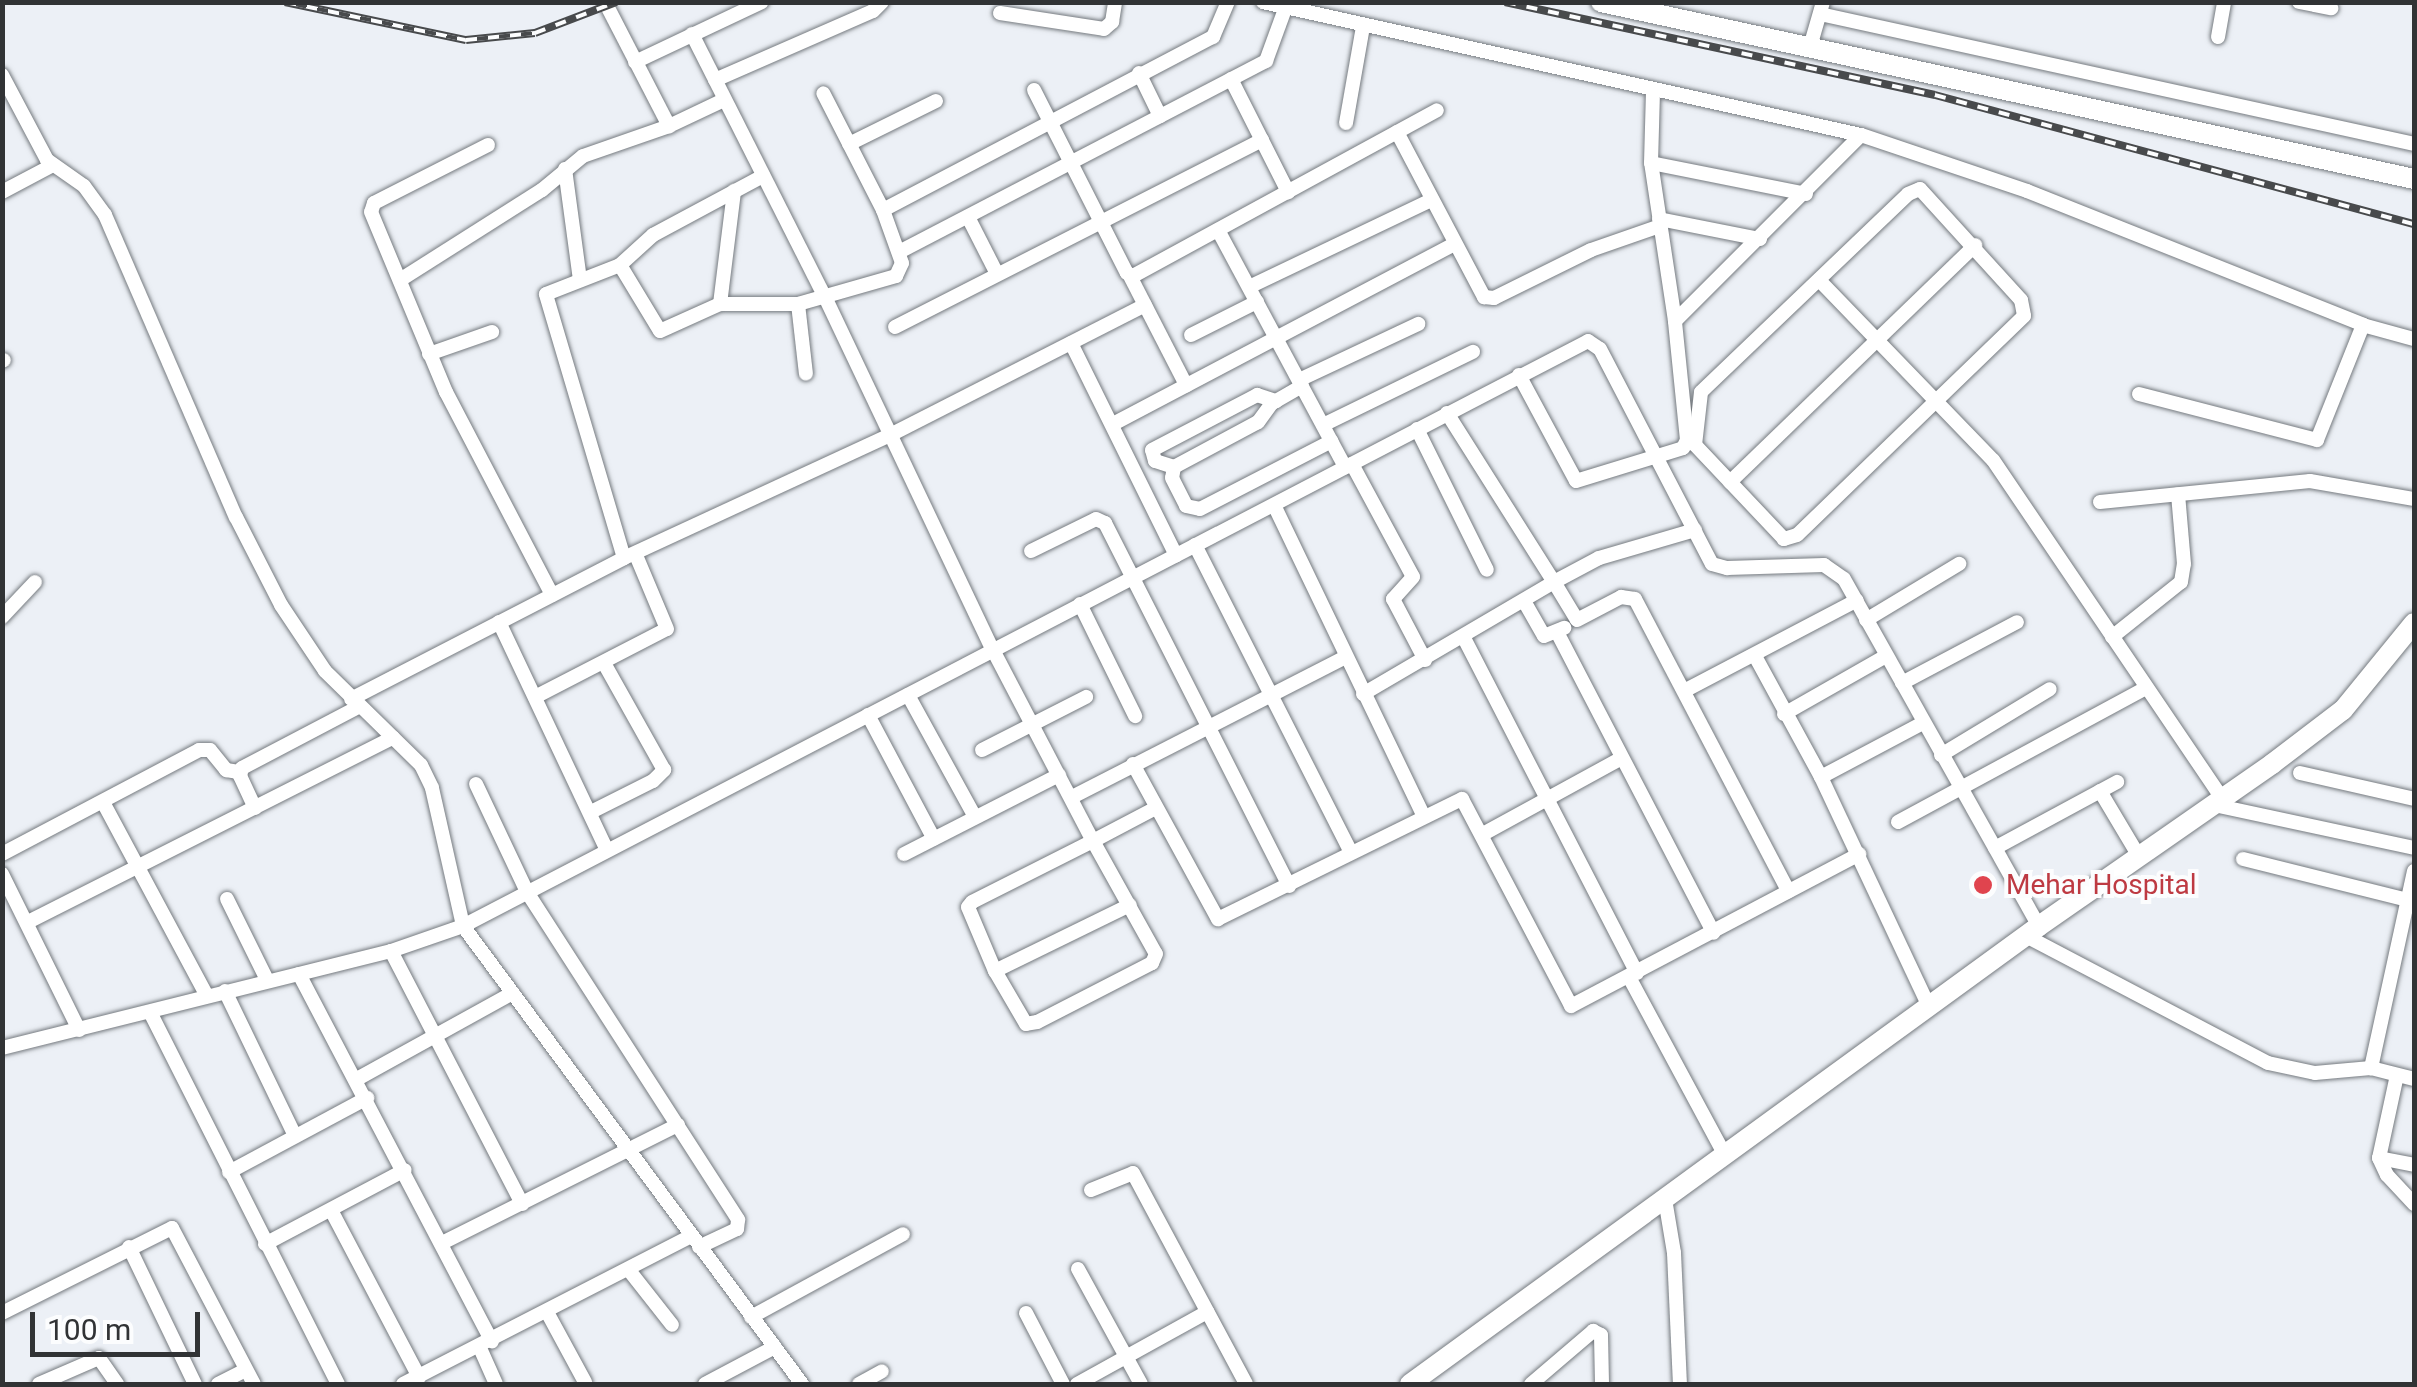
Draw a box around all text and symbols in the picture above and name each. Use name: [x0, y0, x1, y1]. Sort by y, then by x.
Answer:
place label: Mehar Hospital: [2006, 868, 2197, 902]
marker: Mehar Hospital: [1970, 872, 1996, 898]
scale bar: [35, 1292, 205, 1354]
text: 100 m: [47, 1312, 131, 1347]

